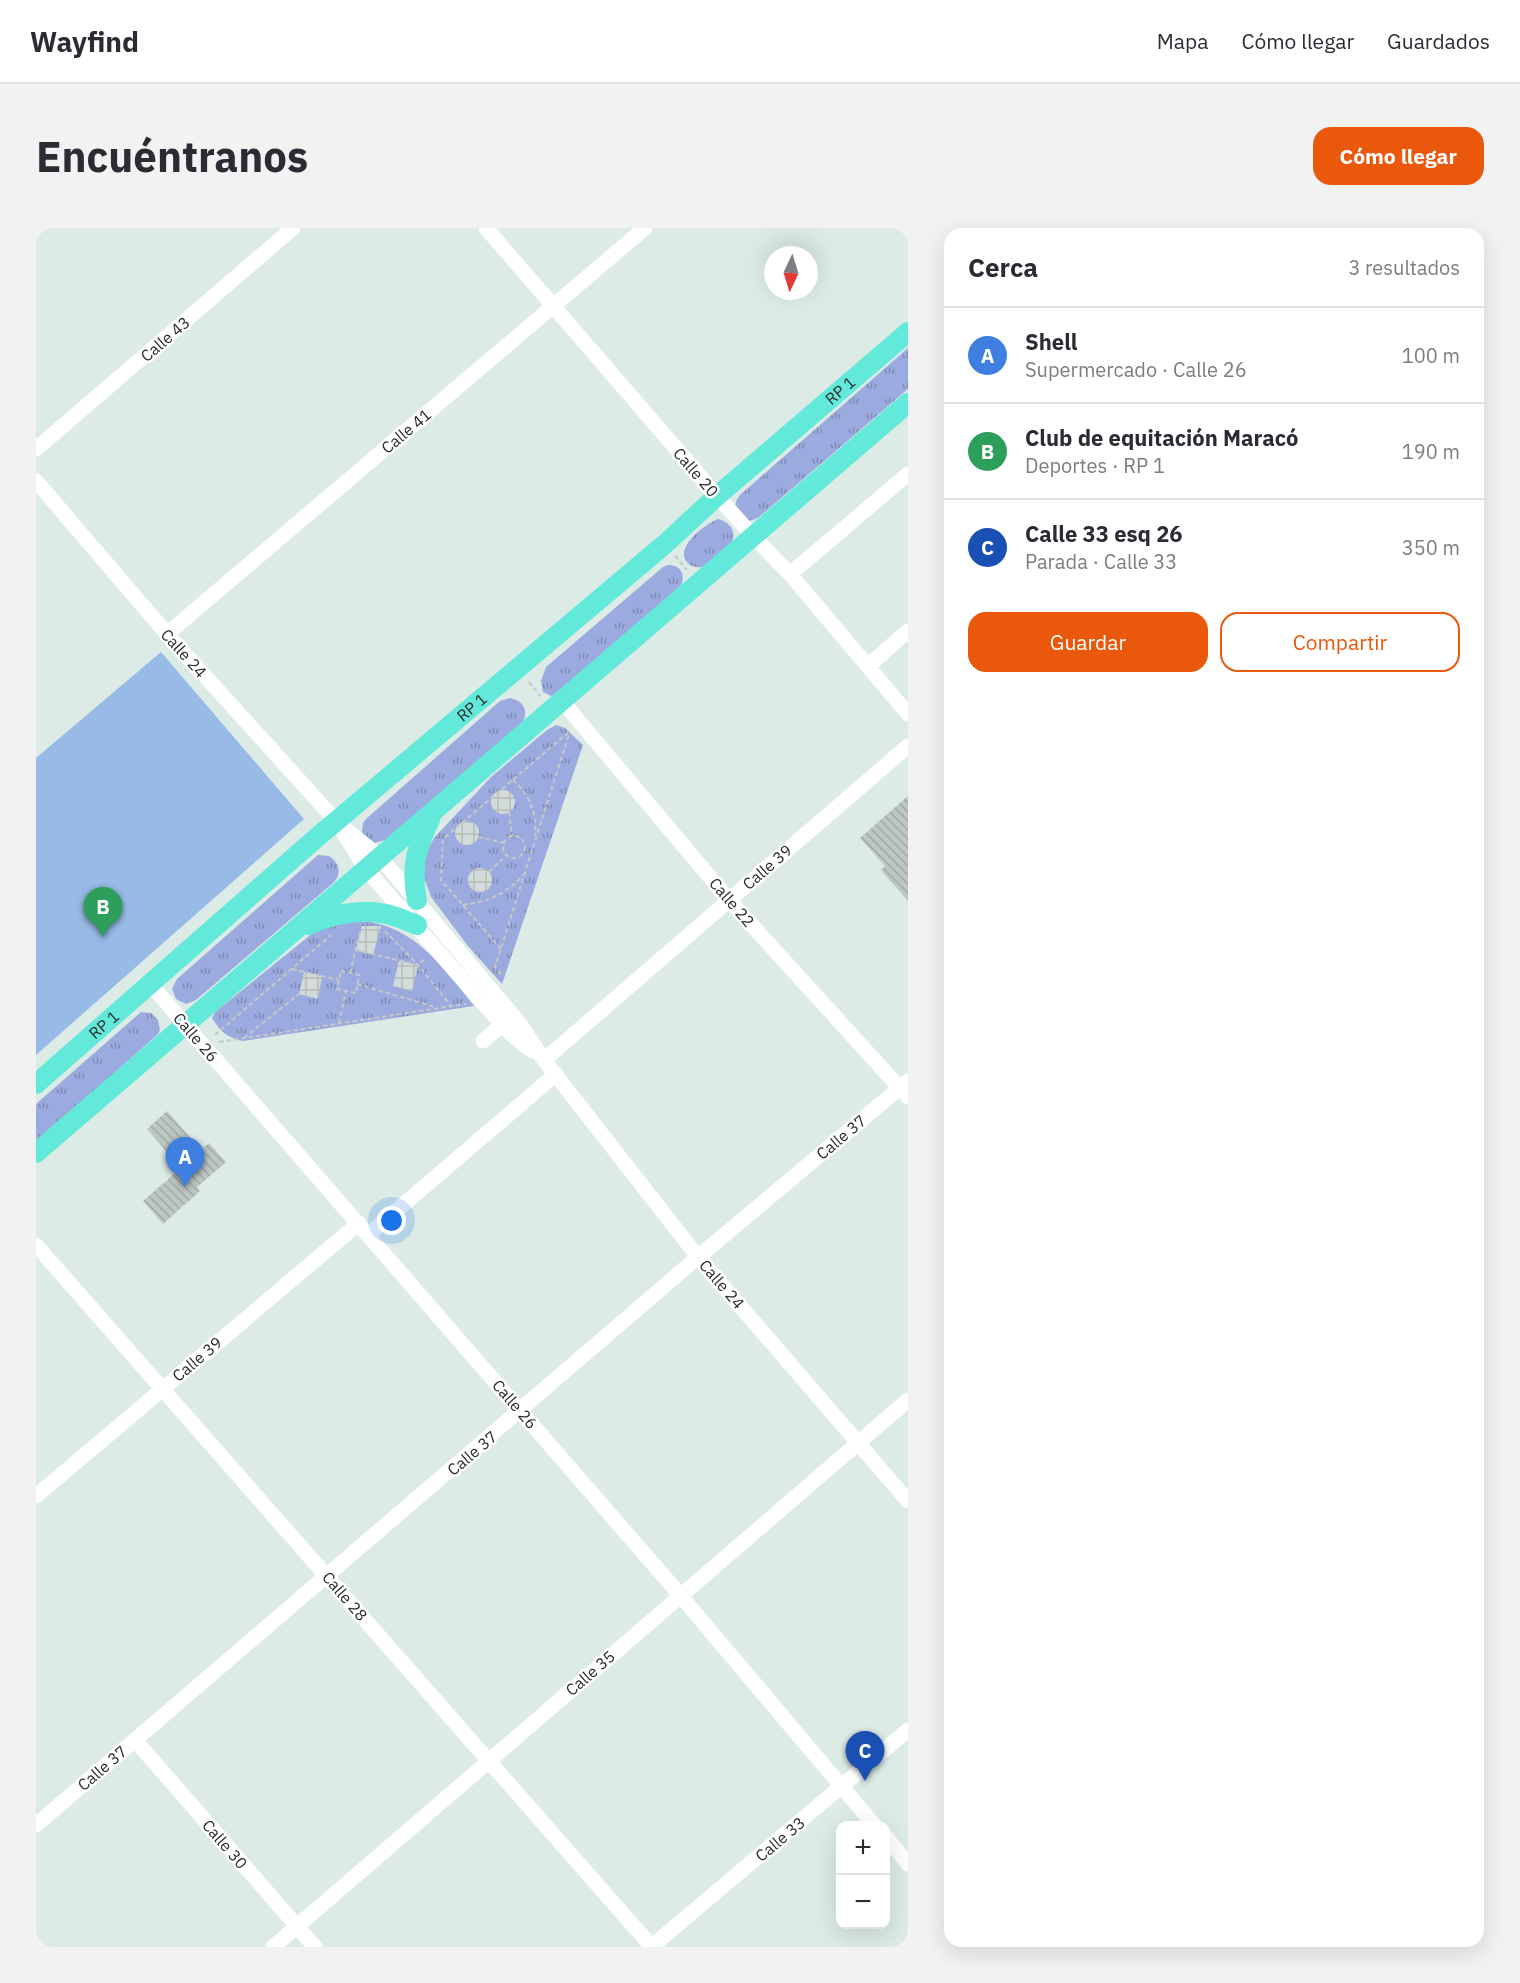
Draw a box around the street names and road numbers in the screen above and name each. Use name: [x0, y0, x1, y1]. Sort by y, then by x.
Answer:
street label: Calle 43: [136, 312, 194, 366]
street label: RP 1: [821, 372, 859, 409]
street label: Calle 41: [377, 404, 435, 458]
street label: Calle 20: [669, 443, 723, 501]
street label: Calle 24: [157, 624, 211, 682]
street label: RP 1: [452, 689, 491, 725]
street label: Calle 39: [738, 840, 796, 894]
street label: Calle 22: [705, 873, 759, 931]
street label: RP 1: [85, 1006, 123, 1043]
street label: Calle 26: [169, 1008, 223, 1066]
street label: Calle 37: [812, 1110, 870, 1164]
street label: Calle 24: [695, 1255, 749, 1313]
street label: Calle 39: [168, 1332, 226, 1386]
street label: Calle 26: [488, 1375, 542, 1433]
street label: Calle 37: [443, 1426, 501, 1480]
street label: Calle 28: [318, 1567, 372, 1625]
street label: Calle 35: [561, 1646, 619, 1700]
street label: Calle 37: [73, 1741, 131, 1795]
street label: Calle 33: [751, 1812, 809, 1866]
street label: Calle 30: [198, 1815, 252, 1873]

